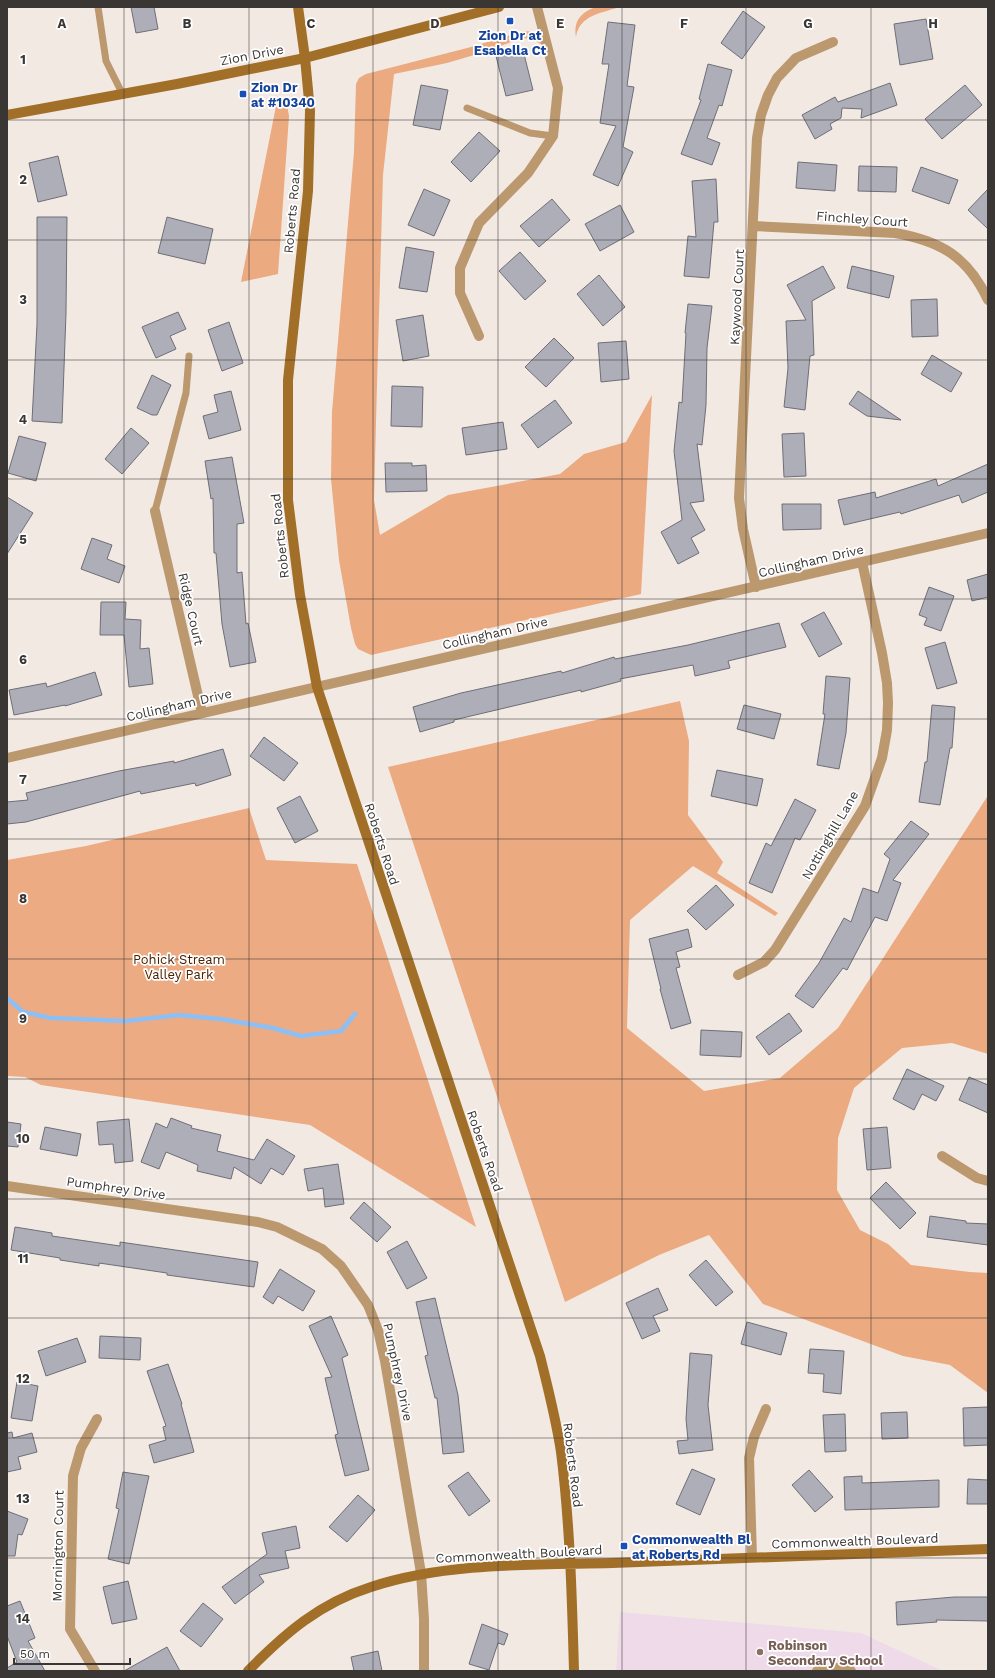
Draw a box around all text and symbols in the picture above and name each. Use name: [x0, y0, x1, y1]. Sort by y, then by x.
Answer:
text: A: [58, 16, 67, 31]
text: B: [183, 16, 192, 31]
text: C: [307, 16, 316, 31]
text: D: [430, 16, 440, 31]
marker: Zion Dr at Esabella Ct: [505, 16, 515, 26]
text: E: [556, 16, 564, 31]
text: F: [680, 16, 688, 31]
text: G: [803, 16, 813, 31]
text: H: [928, 16, 938, 31]
place label: Zion Dr at Esabella Ct: [474, 28, 547, 58]
street label: Zion Drive: [219, 42, 285, 68]
text: 1: [20, 52, 26, 67]
place label: Zion Dr at #10340: [251, 80, 315, 110]
marker: Zion Dr at #10340: [238, 89, 248, 99]
street label: Roberts Road: [281, 168, 303, 254]
text: 2: [19, 172, 27, 187]
street label: Finchley Court: [816, 208, 909, 230]
street label: Kaywood Court: [727, 248, 747, 345]
text: 3: [19, 292, 27, 307]
text: 4: [19, 412, 28, 427]
street label: Roberts Road: [268, 493, 292, 579]
text: 5: [19, 532, 27, 547]
street label: Collingham Drive: [757, 542, 865, 580]
street label: Ridge Court: [175, 571, 207, 647]
street label: Collingham Drive: [441, 614, 549, 652]
text: 6: [19, 652, 27, 667]
street label: Collingham Drive: [125, 686, 233, 724]
text: 7: [19, 772, 27, 787]
street label: Nottinghill Lane: [799, 788, 861, 882]
street label: Roberts Road: [362, 801, 402, 887]
text: 8: [19, 891, 27, 906]
park label: Pohick Stream Valley Park: [133, 952, 225, 982]
text: 9: [19, 1011, 27, 1026]
street label: Roberts Road: [464, 1108, 506, 1194]
text: 10: [16, 1131, 30, 1146]
street label: Pumphrey Drive: [65, 1174, 167, 1202]
text: 11: [17, 1251, 29, 1266]
street label: Pumphrey Drive: [380, 1322, 416, 1422]
text: 12: [16, 1371, 30, 1386]
street label: Roberts Road: [560, 1422, 586, 1508]
street label: Mornington Court: [50, 1490, 66, 1602]
text: 13: [16, 1491, 30, 1506]
street label: Commonwealth Boulevard: [771, 1531, 939, 1551]
place label: Commonwealth Bl at Roberts Rd: [632, 1532, 751, 1562]
marker: Commonwealth Bl at Roberts Rd: [619, 1541, 629, 1551]
street label: Commonwealth Boulevard: [435, 1542, 603, 1566]
text: 14: [16, 1611, 31, 1626]
place label: Robinson Secondary School: [768, 1638, 884, 1668]
scale bar: [14, 1640, 130, 1666]
text: 50 m: [20, 1647, 50, 1661]
marker: Robinson Secondary School: [755, 1647, 765, 1657]

